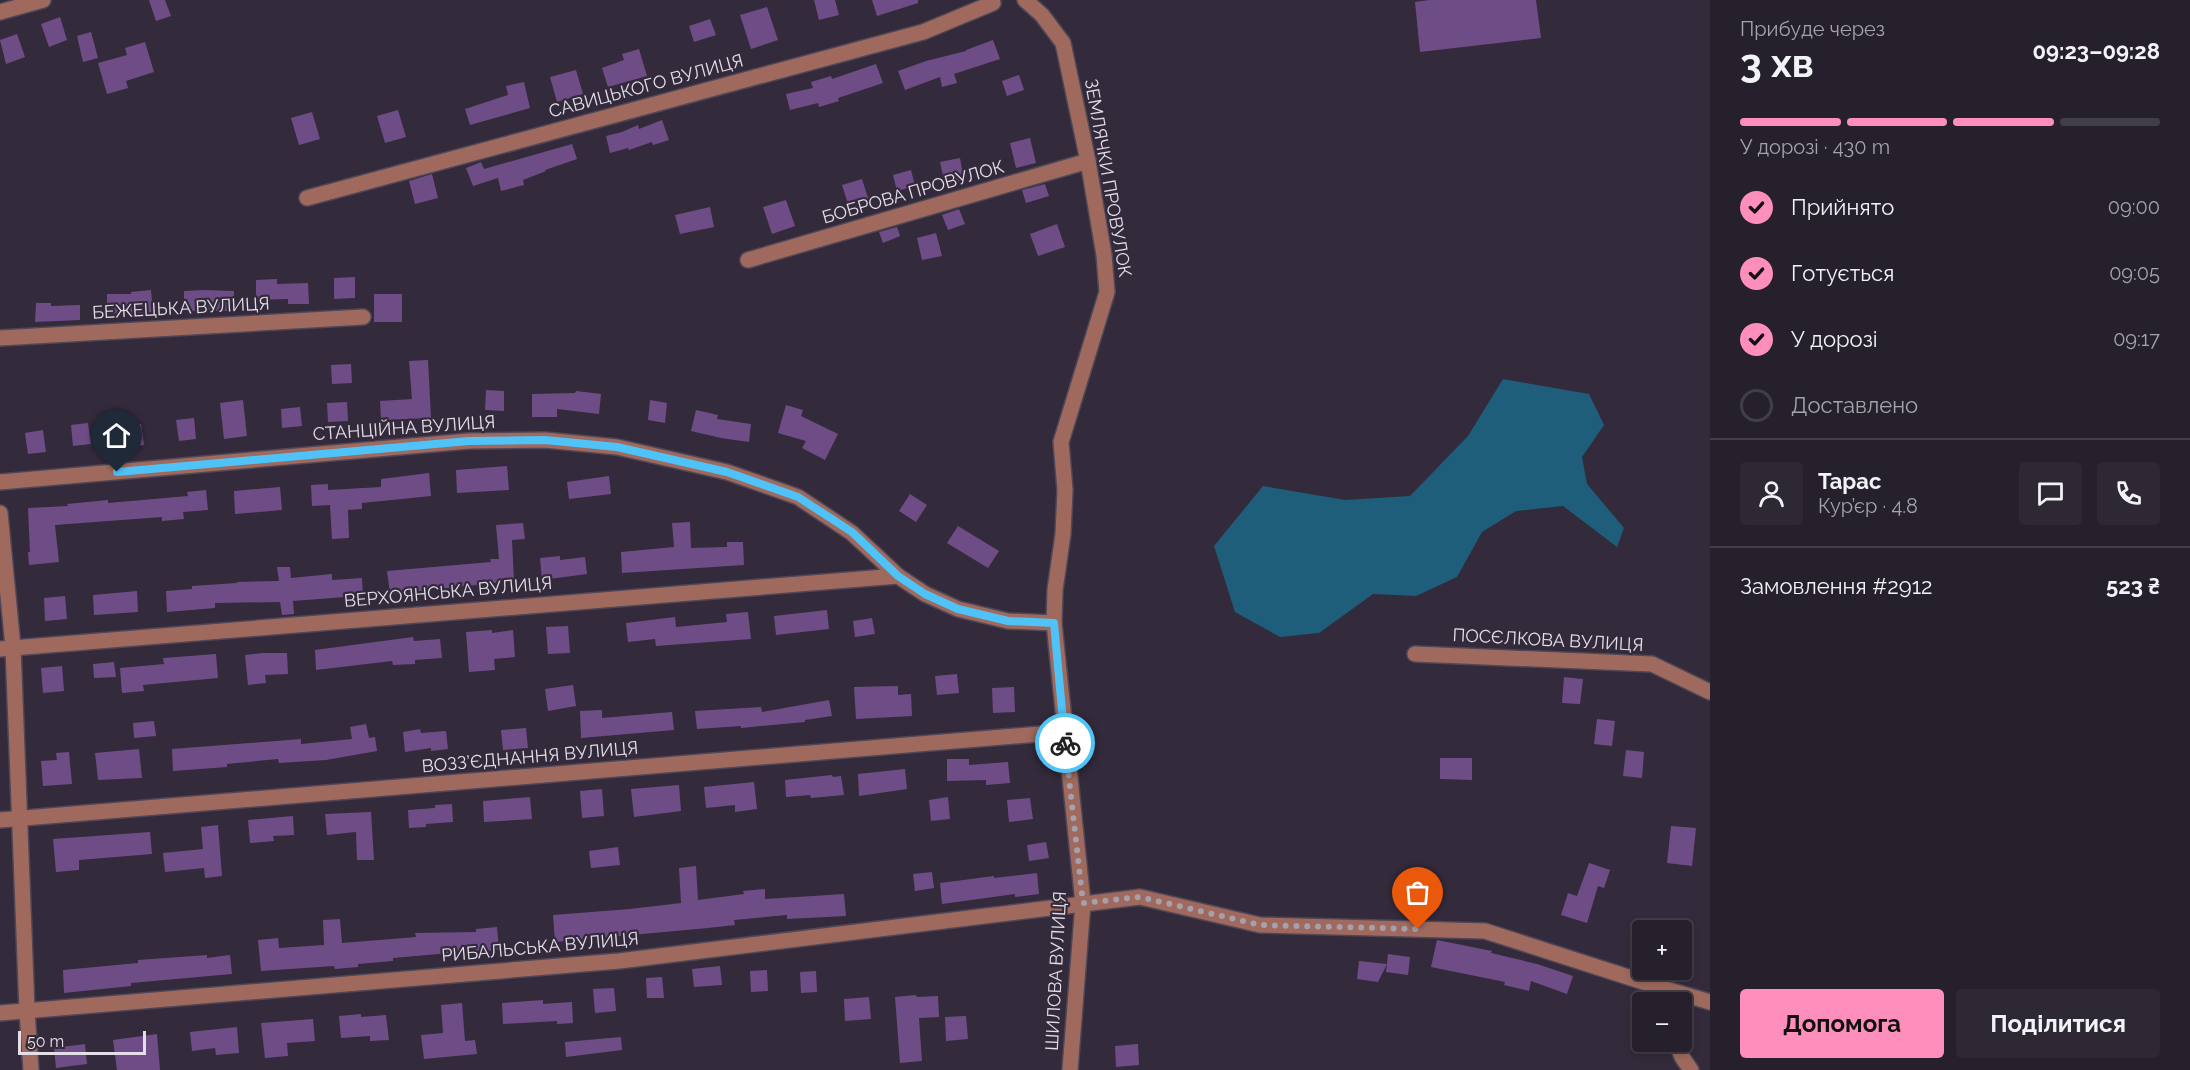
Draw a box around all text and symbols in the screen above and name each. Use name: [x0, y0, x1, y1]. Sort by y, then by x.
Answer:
text: Прибуде через: [1740, 17, 1885, 41]
text: 09:23–09:28: [2033, 38, 2160, 64]
text: 3 хв: [1740, 40, 1814, 86]
street label: САВИЦЬКОГО ВУЛИЦЯ: [546, 49, 745, 122]
street label: ЗЕМЛЯЧКИ ПРОВУЛОК: [1081, 77, 1136, 279]
text: У дорозі · 430 m: [1740, 135, 1890, 159]
street label: БОБРОВА ПРОВУЛОК: [819, 155, 1006, 228]
icon: check: [1740, 191, 1773, 224]
text: Прийнято: [1791, 194, 1894, 220]
text: 09:00: [2108, 195, 2160, 219]
icon: check: [1740, 257, 1773, 290]
text: Готується: [1791, 260, 1894, 286]
text: 09:05: [2109, 261, 2160, 285]
street label: БЕЖЕЦЬКА ВУЛИЦЯ: [92, 292, 270, 323]
icon: check: [1740, 323, 1773, 356]
text: У дорозі: [1791, 326, 1878, 352]
text: 09:17: [2113, 327, 2160, 351]
text: Доставлено: [1791, 392, 1918, 418]
pin: [91, 410, 142, 472]
street label: СТАНЦІЙНА ВУЛИЦЯ: [312, 411, 496, 444]
icon: home: [100, 419, 133, 452]
button: person: [1740, 462, 1803, 525]
button: chat: [2019, 462, 2082, 525]
button: phone: [2097, 462, 2160, 525]
text: Тарас: [1818, 468, 1881, 494]
text: Кур’єр · 4.8: [1818, 494, 1918, 518]
street label: ВЕРХОЯНСЬКА ВУЛИЦЯ: [343, 572, 553, 611]
text: Замовлення #2912: [1740, 573, 1933, 599]
text: 523 ₴: [2106, 573, 2160, 599]
street label: ПОСЄЛКОВА ВУЛИЦЯ: [1452, 624, 1644, 655]
courier: [1035, 713, 1095, 773]
icon: bike: [1049, 727, 1082, 760]
street label: ВОЗЗ’ЄДНАННЯ ВУЛИЦЯ: [421, 737, 639, 776]
pin: [1392, 867, 1443, 929]
icon: bag: [1401, 876, 1434, 909]
street label: ШИЛОВА ВУЛИЦЯ: [1041, 891, 1070, 1051]
map controls: [1632, 920, 1692, 1052]
button: +: [1632, 920, 1692, 980]
street label: РИБАЛЬСЬКА ВУЛИЦЯ: [440, 927, 640, 966]
button: Допомога: [1740, 989, 1944, 1058]
button: Поділитися: [1956, 989, 2160, 1058]
button: −: [1632, 992, 1692, 1052]
scale bar: [18, 1028, 146, 1056]
text: 50 m: [27, 1032, 64, 1051]

